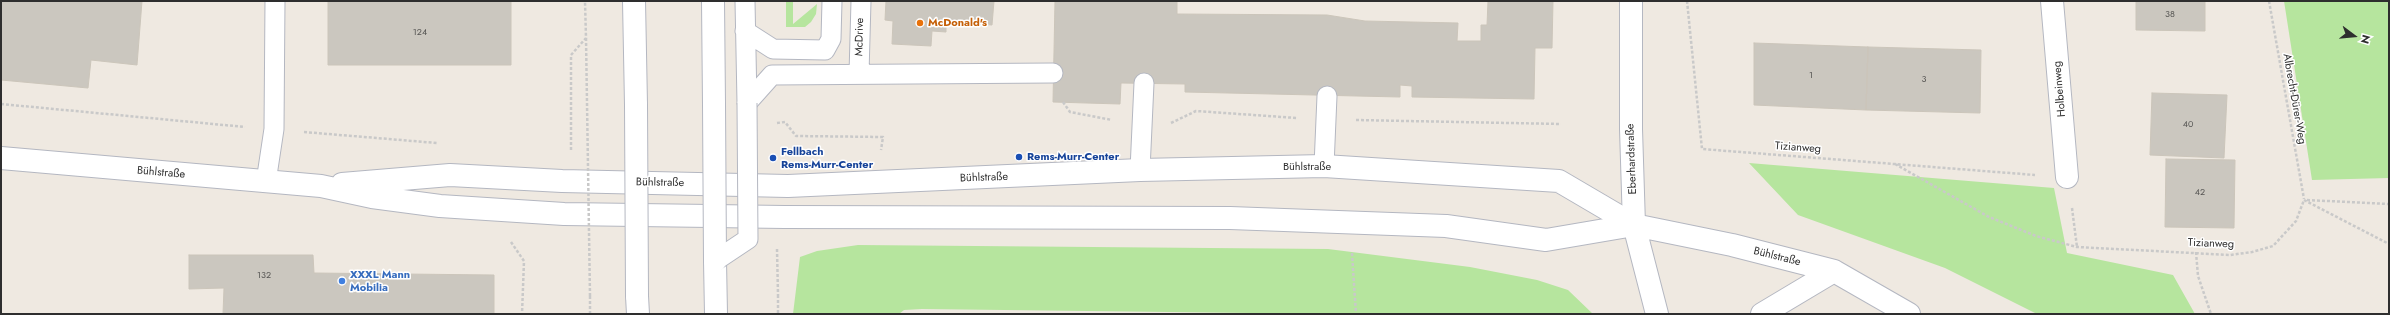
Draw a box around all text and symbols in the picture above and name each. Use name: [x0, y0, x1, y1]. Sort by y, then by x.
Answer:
house number: 38: [2165, 10, 2175, 20]
place label: McDonald's: [928, 16, 987, 30]
north arrow: [2334, 16, 2374, 56]
street label: McDrive: [853, 18, 867, 56]
marker: McDonald's: [915, 18, 925, 28]
house number: 124: [413, 28, 427, 38]
text: N: [2357, 33, 2374, 46]
street label: Albrecht-Dürer-Weg: [2280, 53, 2308, 145]
street label: Holbeinweg: [2051, 60, 2069, 118]
house number: 1: [1809, 71, 1813, 81]
house number: 3: [1922, 75, 1926, 85]
house number: 40: [2183, 120, 2193, 130]
street label: Eberhardstraße: [1624, 123, 1640, 195]
street label: Tizianweg: [1775, 140, 1821, 156]
place label: Fellbach Rems-Murr-Center: [781, 145, 873, 171]
place label: Rems-Murr-Center: [1027, 150, 1119, 164]
marker: Rems-Murr-Center: [1014, 152, 1024, 162]
marker: Fellbach Rems-Murr-Center: [768, 153, 778, 163]
street label: Bühlstraße: [1283, 160, 1331, 174]
street label: Bühlstraße: [136, 164, 186, 182]
street label: Bühlstraße: [960, 171, 1008, 185]
street label: Bühlstraße: [636, 176, 684, 190]
house number: 42: [2195, 188, 2205, 198]
street label: Tizianweg: [2188, 237, 2234, 251]
street label: Bühlstraße: [1752, 245, 1802, 269]
place label: XXXL Mann Mobilia: [350, 268, 410, 294]
house number: 132: [257, 271, 271, 281]
marker: XXXL Mann Mobilia: [337, 276, 347, 286]

